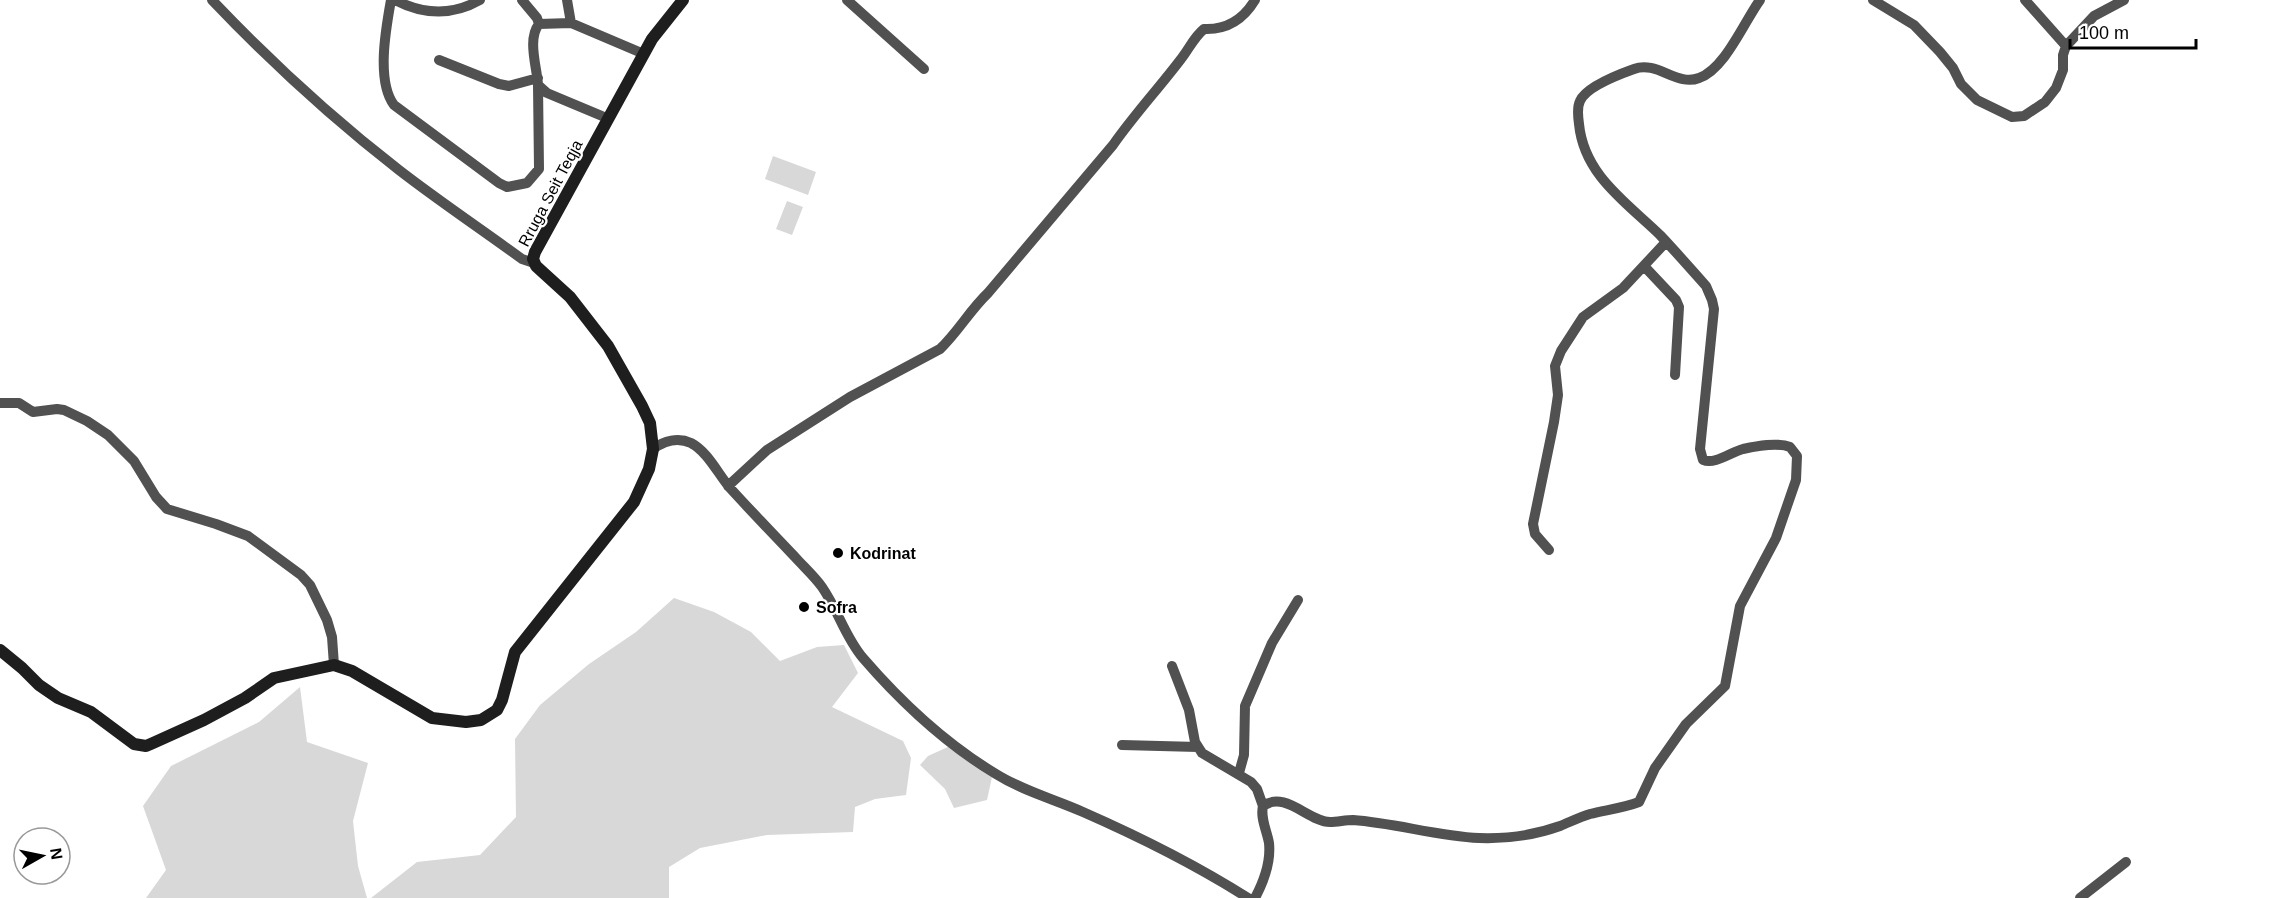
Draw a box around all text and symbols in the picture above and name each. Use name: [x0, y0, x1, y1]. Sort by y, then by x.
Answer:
scale bar: [2070, 12, 2196, 50]
text: 100 m: [2079, 23, 2129, 43]
street label: Rruga Seit Teqja: [515, 137, 586, 249]
place label: Kodrinat: [850, 545, 916, 562]
marker: Kodrinat: [831, 546, 845, 560]
place label: Sofra: [816, 599, 857, 616]
marker: Sofra: [797, 600, 811, 614]
north arrow: [12, 826, 72, 886]
text: N: [47, 847, 66, 861]

